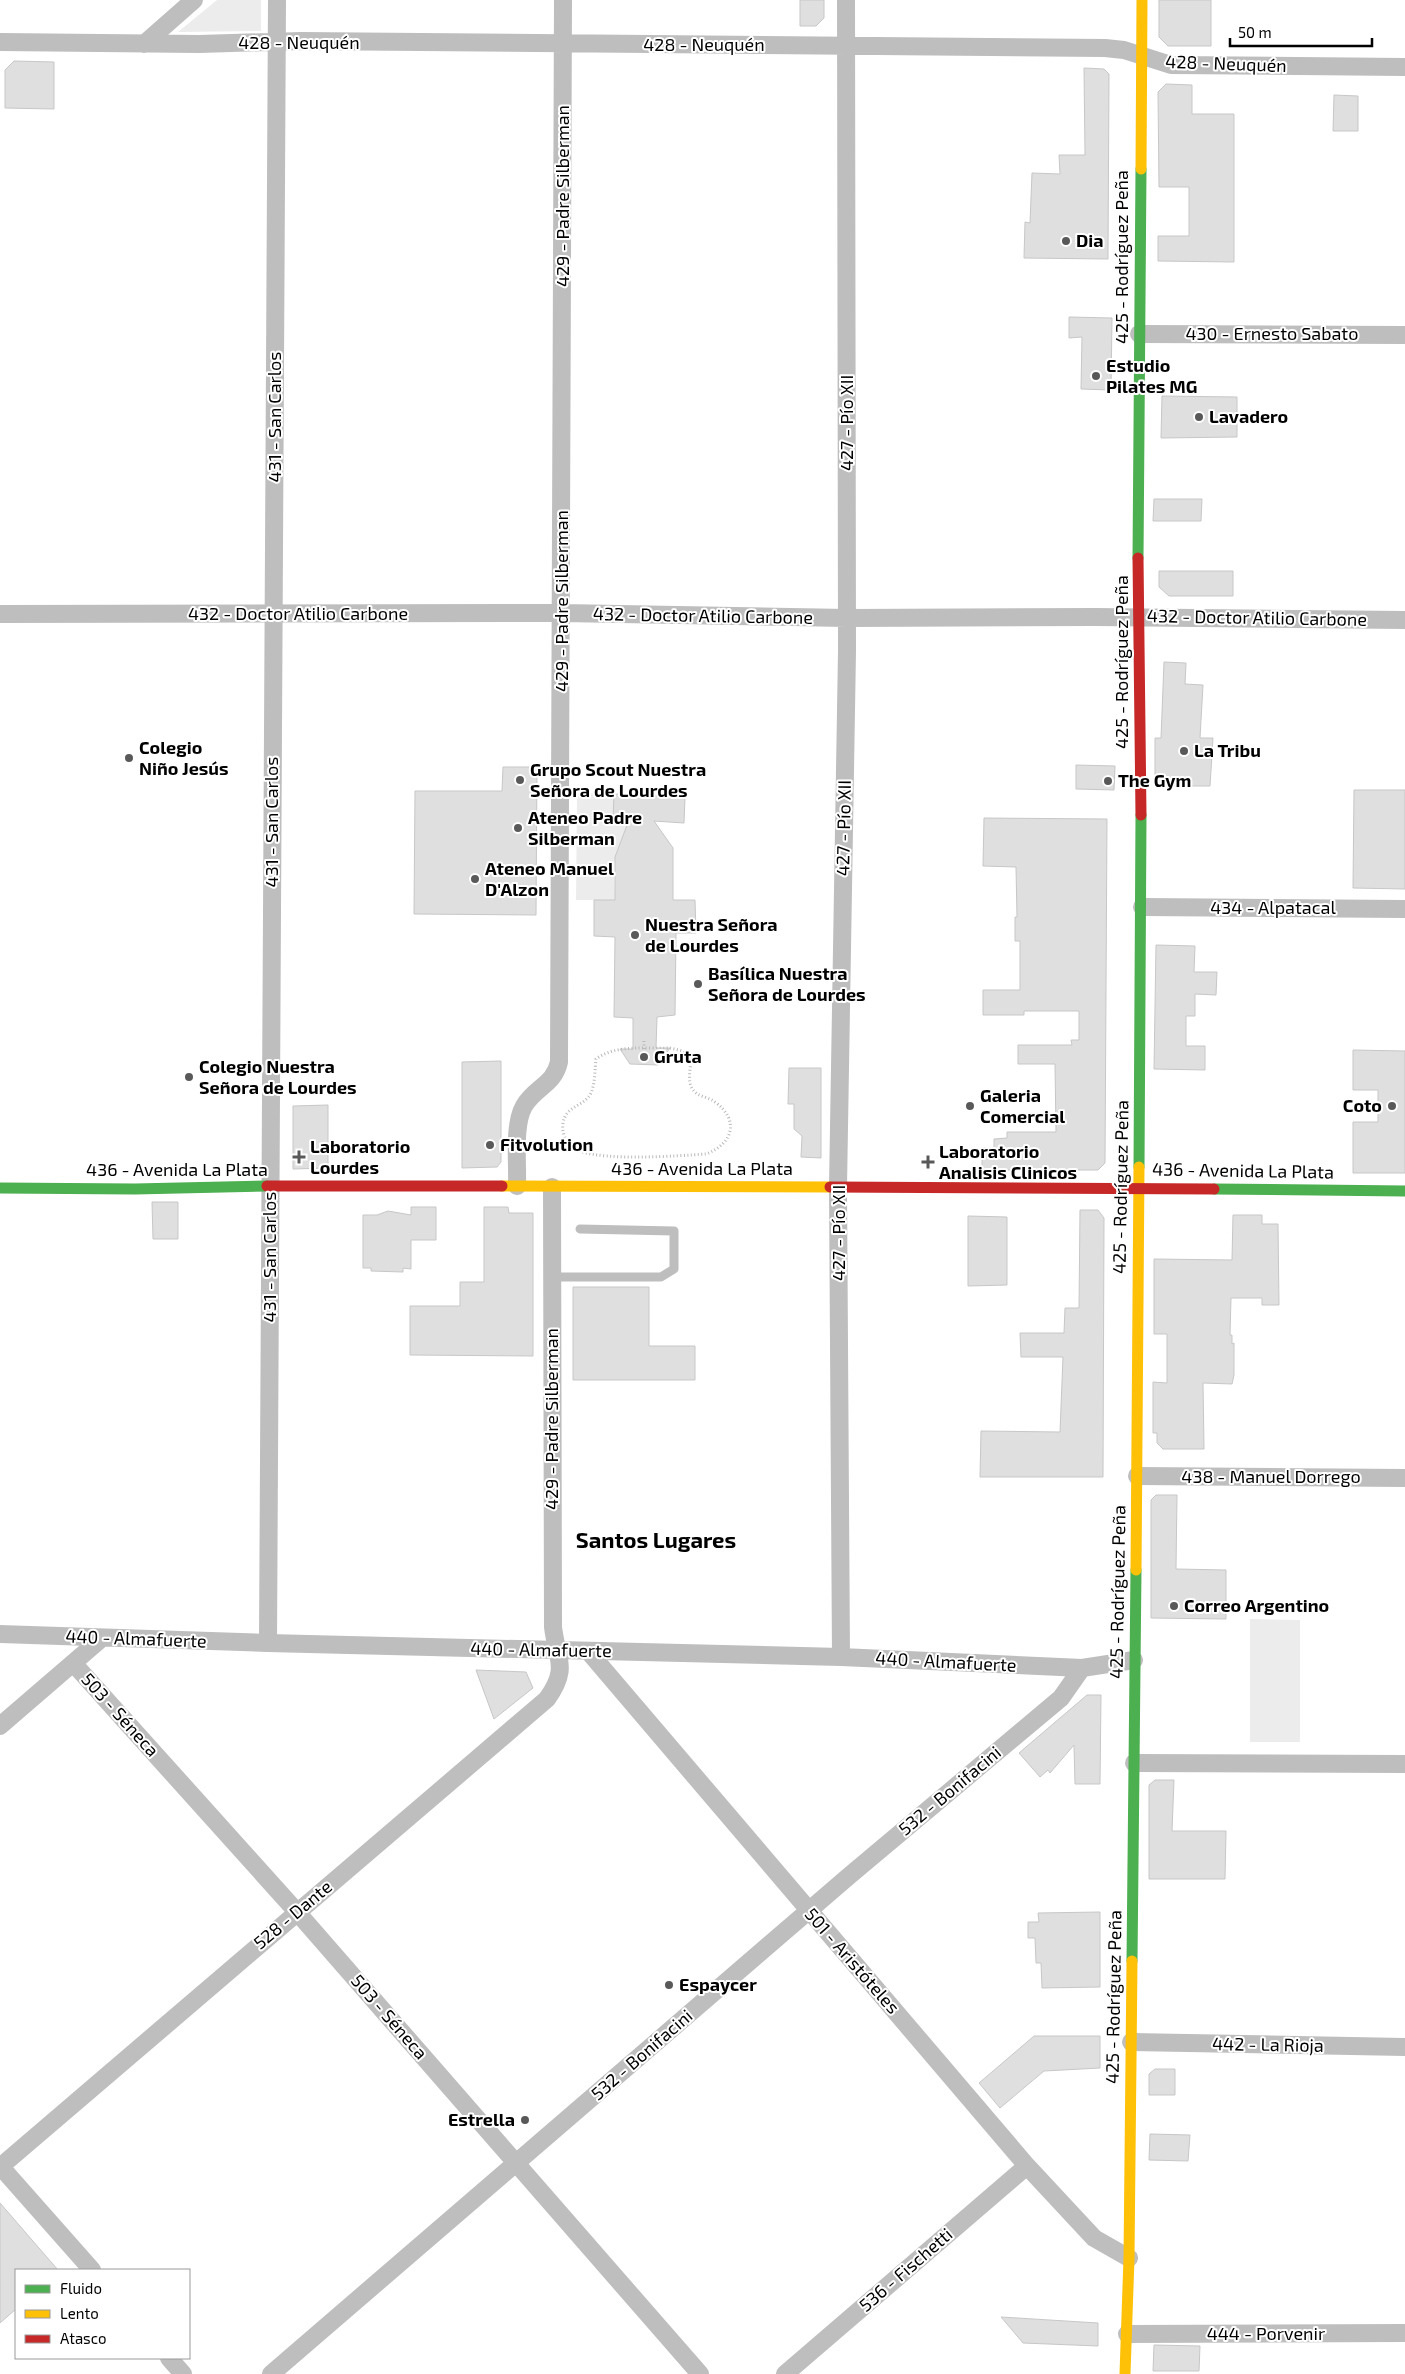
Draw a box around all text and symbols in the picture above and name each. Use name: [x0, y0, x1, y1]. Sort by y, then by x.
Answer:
scale bar: [1230, 15, 1372, 47]
text: 50 m: [1238, 23, 1272, 41]
street label: 428 - Neuquén: [238, 31, 360, 53]
street label: 428 - Neuquén: [643, 33, 765, 55]
street label: 428 - Neuquén: [1165, 50, 1287, 76]
street label: 429 - Padre Silberman: [551, 105, 573, 287]
street label: 425 - Rodríguez Peña: [1110, 170, 1132, 344]
place label: Dia: [1076, 229, 1104, 251]
marker: Dia: [1060, 235, 1072, 247]
street label: 430 - Ernesto Sabato: [1186, 322, 1358, 344]
street label: 431 - San Carlos: [263, 352, 285, 482]
place label: Estudio Pilates MG: [1106, 354, 1197, 397]
marker: Estudio Pilates MG: [1090, 370, 1102, 382]
street label: 427 - Pío XII: [835, 375, 857, 471]
place label: Lavadero: [1209, 405, 1288, 427]
marker: Lavadero: [1193, 411, 1205, 423]
street label: 429 - Padre Silberman: [550, 510, 572, 692]
street label: 425 - Rodríguez Peña: [1110, 575, 1132, 749]
street label: 432 - Doctor Atilio Carbone: [188, 602, 408, 624]
street label: 432 - Doctor Atilio Carbone: [593, 602, 813, 628]
street label: 432 - Doctor Atilio Carbone: [1147, 604, 1367, 630]
place label: Colegio Niño Jesús: [139, 736, 229, 779]
place label: La Tribu: [1194, 739, 1261, 761]
marker: La Tribu: [1178, 745, 1190, 757]
marker: Colegio Niño Jesús: [123, 752, 135, 764]
street label: 431 - San Carlos: [260, 757, 282, 887]
place label: Grupo Scout Nuestra Señora de Lourdes: [530, 758, 706, 801]
place label: The Gym: [1118, 769, 1191, 791]
marker: Grupo Scout Nuestra Señora de Lourdes: [514, 774, 526, 786]
marker: The Gym: [1102, 775, 1114, 787]
street label: 427 - Pío XII: [831, 780, 855, 876]
place label: Ateneo Padre Silberman: [528, 806, 642, 849]
marker: Ateneo Padre Silberman: [512, 822, 524, 834]
place label: Ateneo Manuel D'Alzon: [485, 857, 614, 900]
marker: Ateneo Manuel D'Alzon: [469, 873, 481, 885]
street label: 434 - Alpatacal: [1210, 896, 1336, 918]
place label: Nuestra Señora de Lourdes: [645, 913, 778, 956]
marker: Nuestra Señora de Lourdes: [629, 929, 641, 941]
place label: Basílica Nuestra Señora de Lourdes: [708, 962, 866, 1005]
marker: Basílica Nuestra Señora de Lourdes: [692, 978, 704, 990]
place label: Gruta: [654, 1045, 702, 1067]
marker: Gruta: [638, 1051, 650, 1063]
place label: Colegio Nuestra Señora de Lourdes: [199, 1055, 357, 1098]
marker: Colegio Nuestra Señora de Lourdes: [183, 1071, 195, 1083]
place label: Galeria Comercial: [980, 1084, 1065, 1127]
place label: Coto: [1343, 1094, 1382, 1116]
marker: Galeria Comercial: [964, 1100, 976, 1112]
street label: 425 - Rodríguez Peña: [1107, 1100, 1133, 1274]
marker: Coto: [1386, 1100, 1398, 1112]
place label: Fitvolution: [500, 1133, 593, 1155]
place label: Laboratorio Lourdes: [310, 1135, 410, 1178]
marker: Fitvolution: [484, 1139, 496, 1151]
place label: Laboratorio Analisis Clinicos: [939, 1140, 1077, 1183]
marker: Laboratorio Lourdes: [292, 1150, 306, 1164]
marker: Laboratorio Analisis Clinicos: [921, 1155, 935, 1169]
street label: 436 - Avenida La Plata: [611, 1157, 793, 1179]
street label: 436 - Avenida La Plata: [1152, 1157, 1334, 1183]
street label: 436 - Avenida La Plata: [86, 1158, 268, 1180]
street label: 427 - Pío XII: [827, 1185, 849, 1281]
street label: 431 - San Carlos: [258, 1192, 280, 1322]
street label: 429 - Padre Silberman: [540, 1328, 562, 1510]
street label: 438 - Manuel Dorrego: [1181, 1465, 1361, 1487]
street label: 425 - Rodríguez Peña: [1104, 1505, 1130, 1679]
district label: Santos Lugares: [576, 1526, 736, 1552]
place label: Correo Argentino: [1184, 1594, 1329, 1616]
marker: Correo Argentino: [1168, 1600, 1180, 1612]
street label: 440 - Almafuerte: [65, 1625, 207, 1651]
street label: 440 - Almafuerte: [470, 1637, 612, 1661]
street label: 440 - Almafuerte: [875, 1646, 1017, 1676]
street label: 503 - Séneca: [77, 1668, 164, 1761]
street label: 532 - Bonifacini: [894, 1741, 1005, 1840]
street label: 528 - Dante: [249, 1875, 336, 1953]
street label: 501 - Aristóteles: [801, 1903, 905, 2018]
street label: 425 - Rodríguez Peña: [1100, 1910, 1126, 2084]
street label: 503 - Séneca: [347, 1969, 433, 2063]
place label: Espaycer: [679, 1973, 757, 1995]
marker: Espaycer: [663, 1979, 675, 1991]
street label: 532 - Bonifacini: [586, 2004, 697, 2104]
street label: 442 - La Rioja: [1212, 2032, 1324, 2056]
place label: Estrella: [448, 2108, 515, 2130]
marker: Estrella: [519, 2114, 531, 2126]
street label: 536 - Fischetti: [854, 2223, 957, 2316]
legend: [15, 2269, 190, 2359]
text: Fluido: [60, 2279, 102, 2297]
text: Lento: [60, 2304, 99, 2322]
street label: 444 - Porvenir: [1207, 2322, 1325, 2344]
text: Atasco: [60, 2329, 106, 2347]

